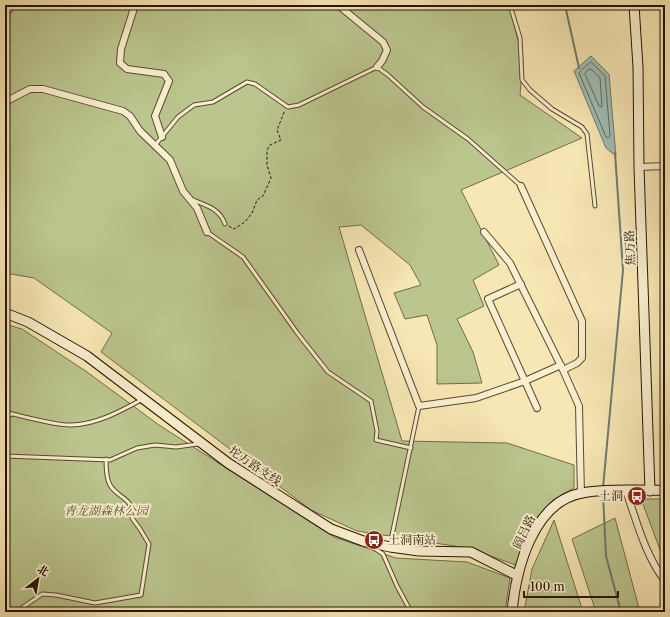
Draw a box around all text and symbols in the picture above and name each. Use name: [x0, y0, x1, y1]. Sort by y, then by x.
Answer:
street label: 焦万路: [621, 230, 638, 266]
street label: 坨万路支线: [226, 443, 284, 489]
bus stop icon: 土洞: [626, 485, 648, 507]
place label: 土洞: [599, 488, 623, 503]
park label: 青龙湖森林公园: [64, 503, 150, 518]
street label: 阎吕路: [509, 512, 538, 551]
bus stop icon: 土洞南站: [363, 529, 385, 551]
place label: 土洞南站: [388, 532, 436, 547]
north arrow: [18, 559, 58, 599]
text: 北: [35, 562, 51, 579]
scale bar: [524, 573, 618, 599]
text: 100 m: [530, 579, 565, 594]

